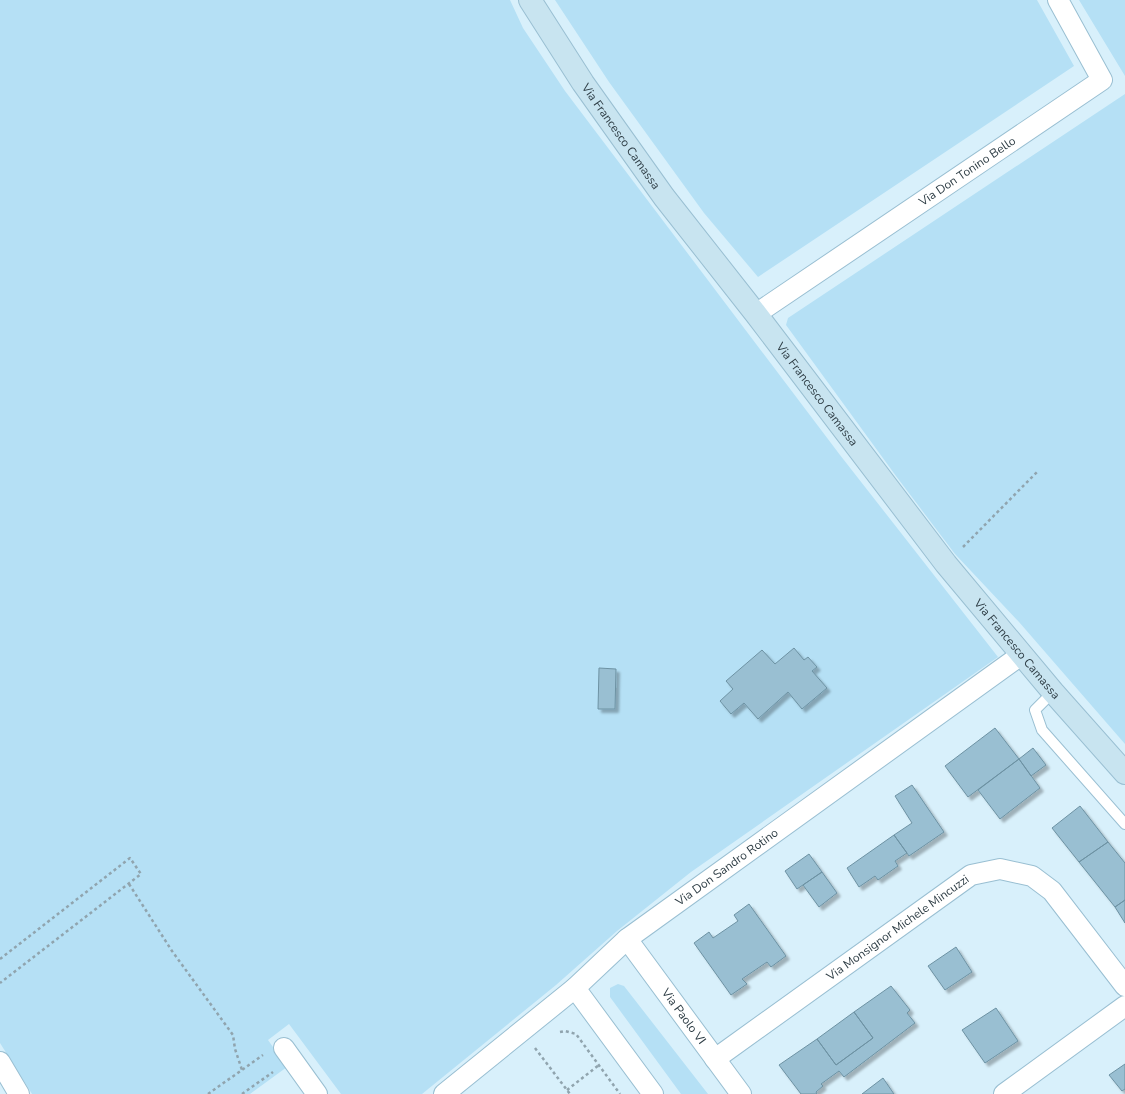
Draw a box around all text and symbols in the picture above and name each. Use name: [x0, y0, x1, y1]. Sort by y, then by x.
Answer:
street label: Via Francesco Camassa: [577, 80, 664, 192]
street label: Via Don Tonino Bello: [915, 133, 1019, 210]
street label: Via Francesco Camassa: [772, 338, 862, 449]
street label: Via Francesco Camassa: [970, 595, 1064, 703]
street label: Via Don Sandro Rotino: [672, 825, 782, 910]
street label: Via Monsignor Michele Mincuzzi: [822, 871, 972, 985]
street label: Via Paolo VI: [657, 984, 710, 1047]

